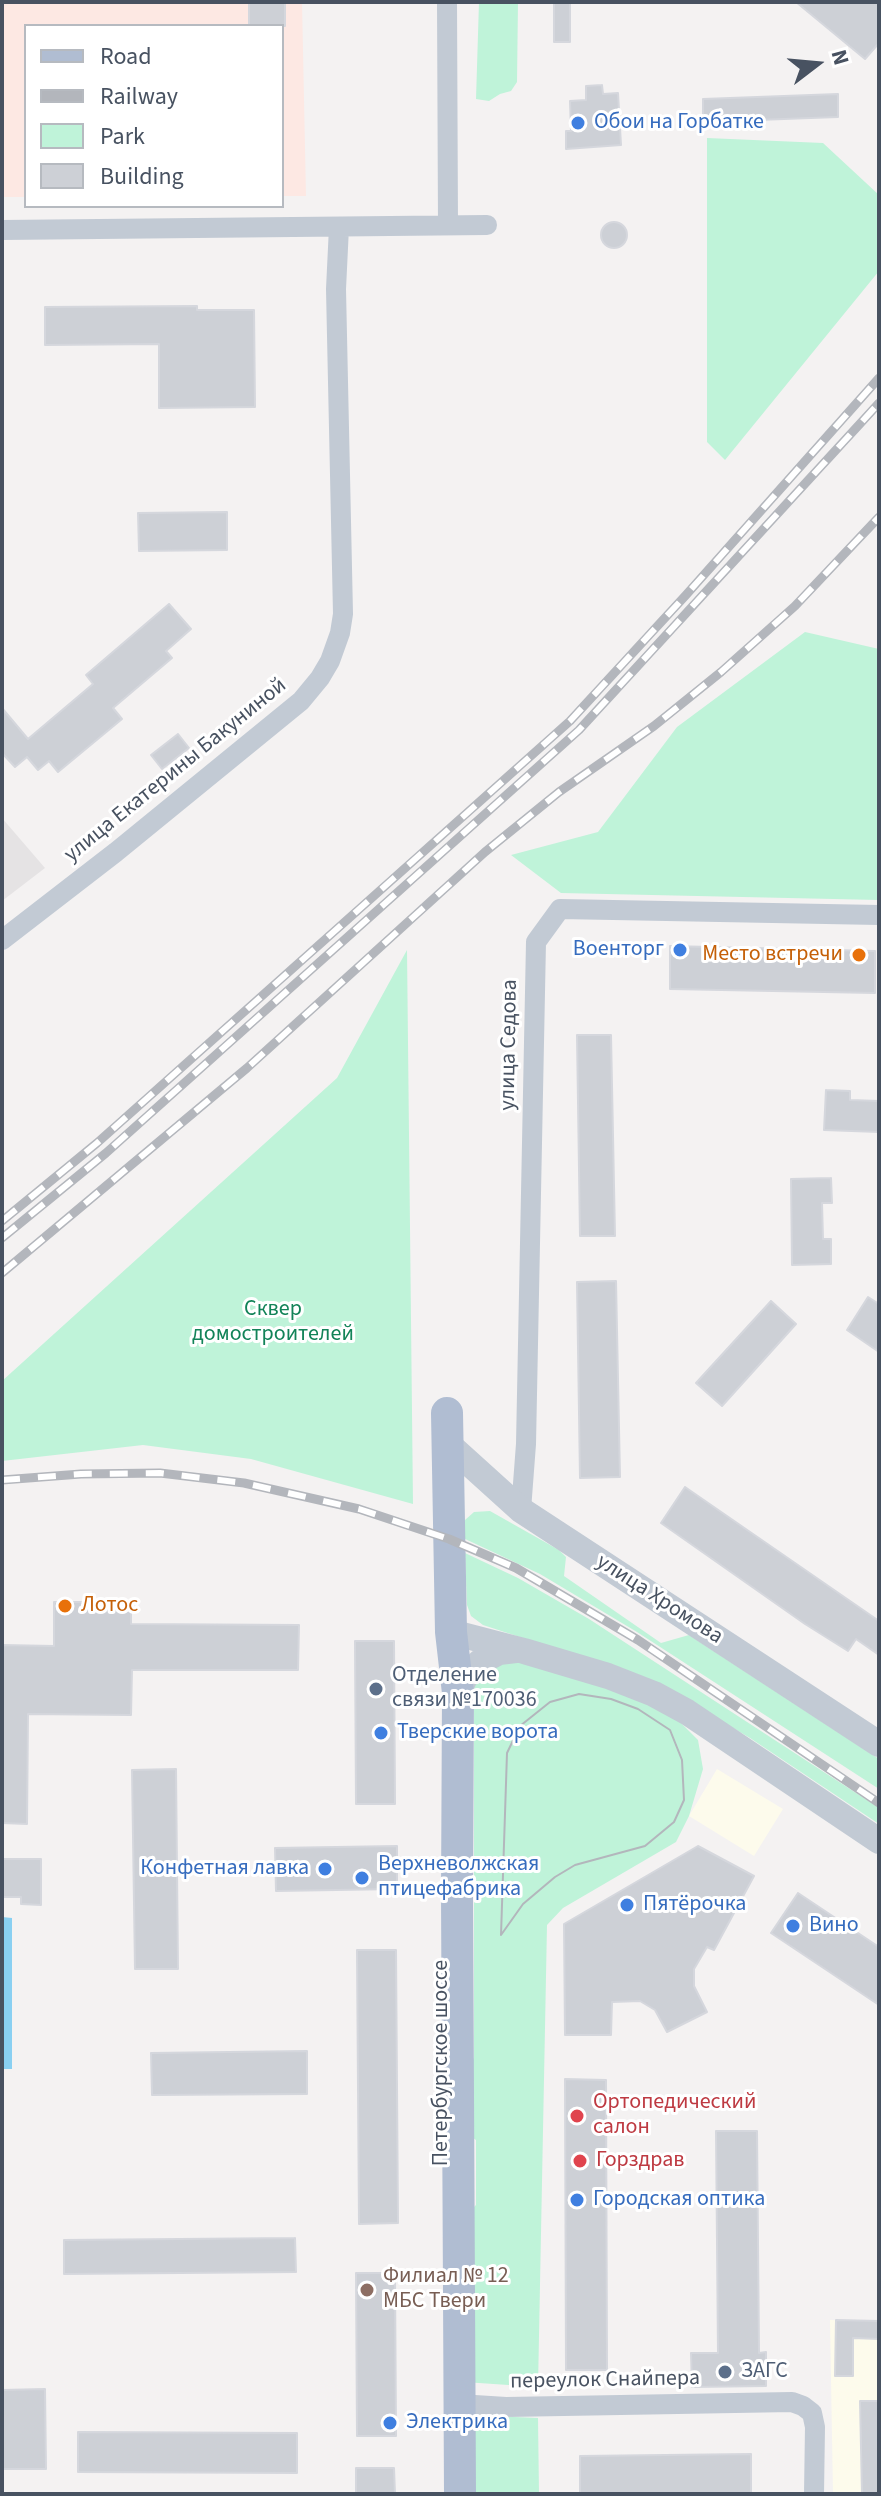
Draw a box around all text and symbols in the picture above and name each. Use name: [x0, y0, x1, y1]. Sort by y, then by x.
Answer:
legend: [24, 24, 284, 208]
north arrow: [777, 24, 857, 104]
text: Road: [100, 39, 152, 74]
text: N: [823, 46, 857, 69]
text: Railway: [100, 79, 178, 114]
place label: Обои на Горбатке: [594, 110, 764, 136]
marker: Обои на Горбатке: [569, 114, 587, 132]
text: Park: [100, 119, 145, 154]
text: Building: [100, 159, 184, 194]
street label: улица Екатерины Бакуниной: [60, 673, 292, 869]
place label: Военторг: [573, 937, 664, 963]
marker: Военторг: [671, 941, 689, 959]
place label: Место встречи: [702, 942, 843, 968]
marker: Место встречи: [850, 946, 868, 964]
street label: улица Седова: [496, 979, 524, 1111]
park label: Сквер домостроителей: [192, 1297, 354, 1348]
street label: улица Хромова: [591, 1549, 727, 1651]
place label: Лотос: [81, 1593, 138, 1619]
marker: Лотос: [56, 1597, 74, 1615]
place label: Отделение связи №170036: [392, 1663, 537, 1714]
marker: Отделение связи №170036: [367, 1680, 385, 1698]
place label: Тверские ворота: [397, 1720, 558, 1746]
marker: Тверские ворота: [372, 1724, 390, 1742]
place label: Верхневолжская птицефабрика: [378, 1852, 539, 1904]
place label: Конфетная лавка: [140, 1856, 309, 1882]
marker: Конфетная лавка: [316, 1860, 334, 1878]
marker: Верхневолжская птицефабрика: [353, 1869, 371, 1887]
place label: Пятёрочка: [643, 1892, 746, 1918]
marker: Пятёрочка: [618, 1896, 636, 1914]
place label: Вино: [809, 1913, 859, 1939]
marker: Вино: [784, 1917, 802, 1935]
street label: Петербургское шоссе: [429, 1960, 455, 2166]
place label: Ортопедический салон: [593, 2090, 756, 2142]
marker: Ортопедический салон: [568, 2107, 586, 2125]
place label: Горздрав: [596, 2148, 685, 2174]
marker: Горздрав: [571, 2152, 589, 2170]
place label: Городская оптика: [593, 2187, 765, 2213]
marker: Городская оптика: [568, 2191, 586, 2209]
place label: Филиал № 12 МБС Твери: [383, 2264, 509, 2316]
marker: Филиал № 12 МБС Твери: [358, 2281, 376, 2299]
place label: ЗАГС: [741, 2359, 788, 2385]
marker: ЗАГС: [716, 2363, 734, 2381]
street label: переулок Снайпера: [510, 2366, 700, 2396]
place label: Электрика: [406, 2410, 508, 2436]
marker: Электрика: [381, 2414, 399, 2432]

